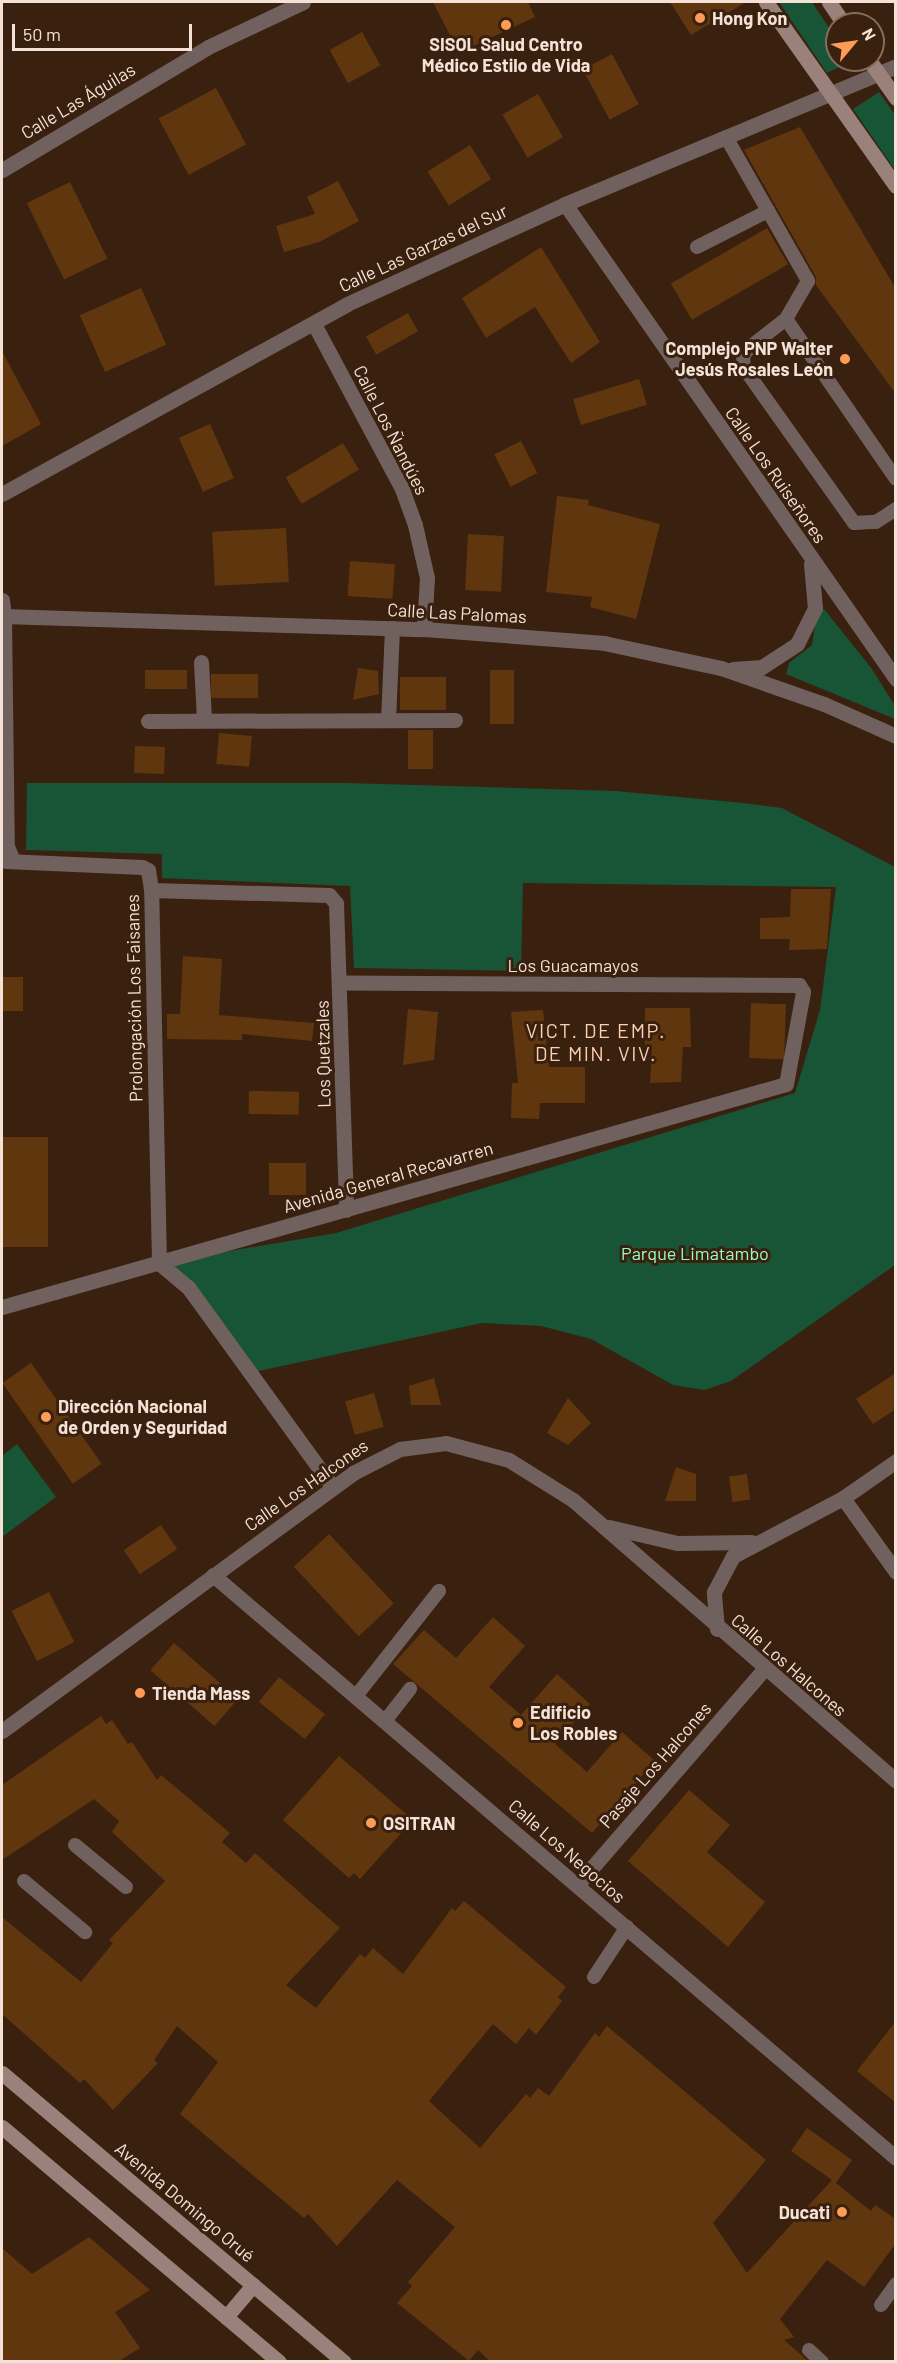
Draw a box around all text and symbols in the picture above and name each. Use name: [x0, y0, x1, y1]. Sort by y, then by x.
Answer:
place label: Hong Kon: [712, 7, 787, 29]
marker: Hong Kon: [693, 11, 707, 25]
scale bar: [15, 12, 195, 50]
north arrow: [825, 12, 885, 72]
marker: SISOL Salud Centro Médico Estilo de Vida: [499, 18, 513, 32]
text: 50 m: [23, 23, 61, 45]
text: N: [859, 25, 880, 43]
place label: SISOL Salud Centro Médico Estilo de Vida: [422, 34, 590, 76]
street label: Calle Las Águilas: [17, 58, 139, 144]
street label: Calle Las Garzas del Sur: [335, 199, 511, 297]
place label: Complejo PNP Walter Jesús Rosales León: [665, 338, 833, 380]
marker: Complejo PNP Walter Jesús Rosales León: [838, 352, 852, 366]
street label: Calle Los Ñandúes: [349, 362, 433, 498]
street label: Calle Los Ruiseñores: [721, 403, 831, 547]
street label: Calle Las Palomas: [387, 599, 527, 627]
street label: Prolongación Los Faisanes: [121, 894, 147, 1102]
street label: Los Guacamayos: [507, 954, 639, 976]
street label: Los Quetzales: [311, 1000, 335, 1108]
district label: VICT. DE EMP. DE MIN. VIV.: [526, 1019, 666, 1066]
street label: Avenida General Recavarren: [281, 1137, 495, 1217]
park label: Parque Limatambo: [621, 1242, 769, 1264]
place label: Dirección Nacional de Orden y Seguridad: [58, 1396, 227, 1438]
marker: Dirección Nacional de Orden y Seguridad: [39, 1410, 53, 1424]
street label: Calle Los Halcones: [240, 1434, 372, 1536]
street label: Calle Los Halcones: [727, 1609, 851, 1721]
place label: Tienda Mass: [152, 1682, 250, 1704]
marker: Tienda Mass: [133, 1686, 147, 1700]
street label: Pasaje Los Halcones: [595, 1698, 715, 1832]
place label: Edificio Los Robles: [530, 1702, 617, 1744]
marker: Edificio Los Robles: [511, 1716, 525, 1730]
street label: Calle Los Negocios: [504, 1795, 630, 1907]
place label: OSITRAN: [383, 1812, 456, 1834]
marker: OSITRAN: [364, 1816, 378, 1830]
street label: Avenida Domingo Orué: [111, 2137, 259, 2267]
place label: Ducati: [779, 2201, 830, 2223]
marker: Ducati: [835, 2205, 849, 2219]

